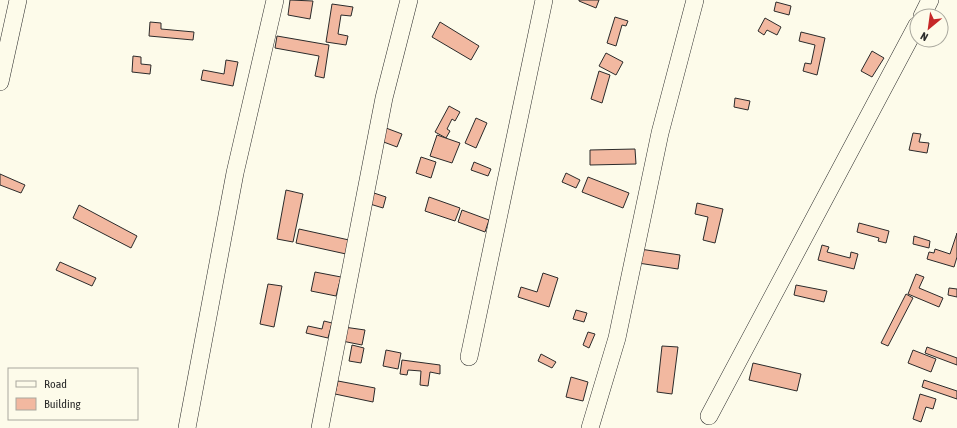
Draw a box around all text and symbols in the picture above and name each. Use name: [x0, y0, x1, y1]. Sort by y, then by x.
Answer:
north arrow: [909, 8, 949, 48]
text: N: [918, 30, 930, 44]
legend: [8, 368, 138, 420]
text: Road: [44, 377, 67, 391]
text: Building: [44, 397, 82, 411]

